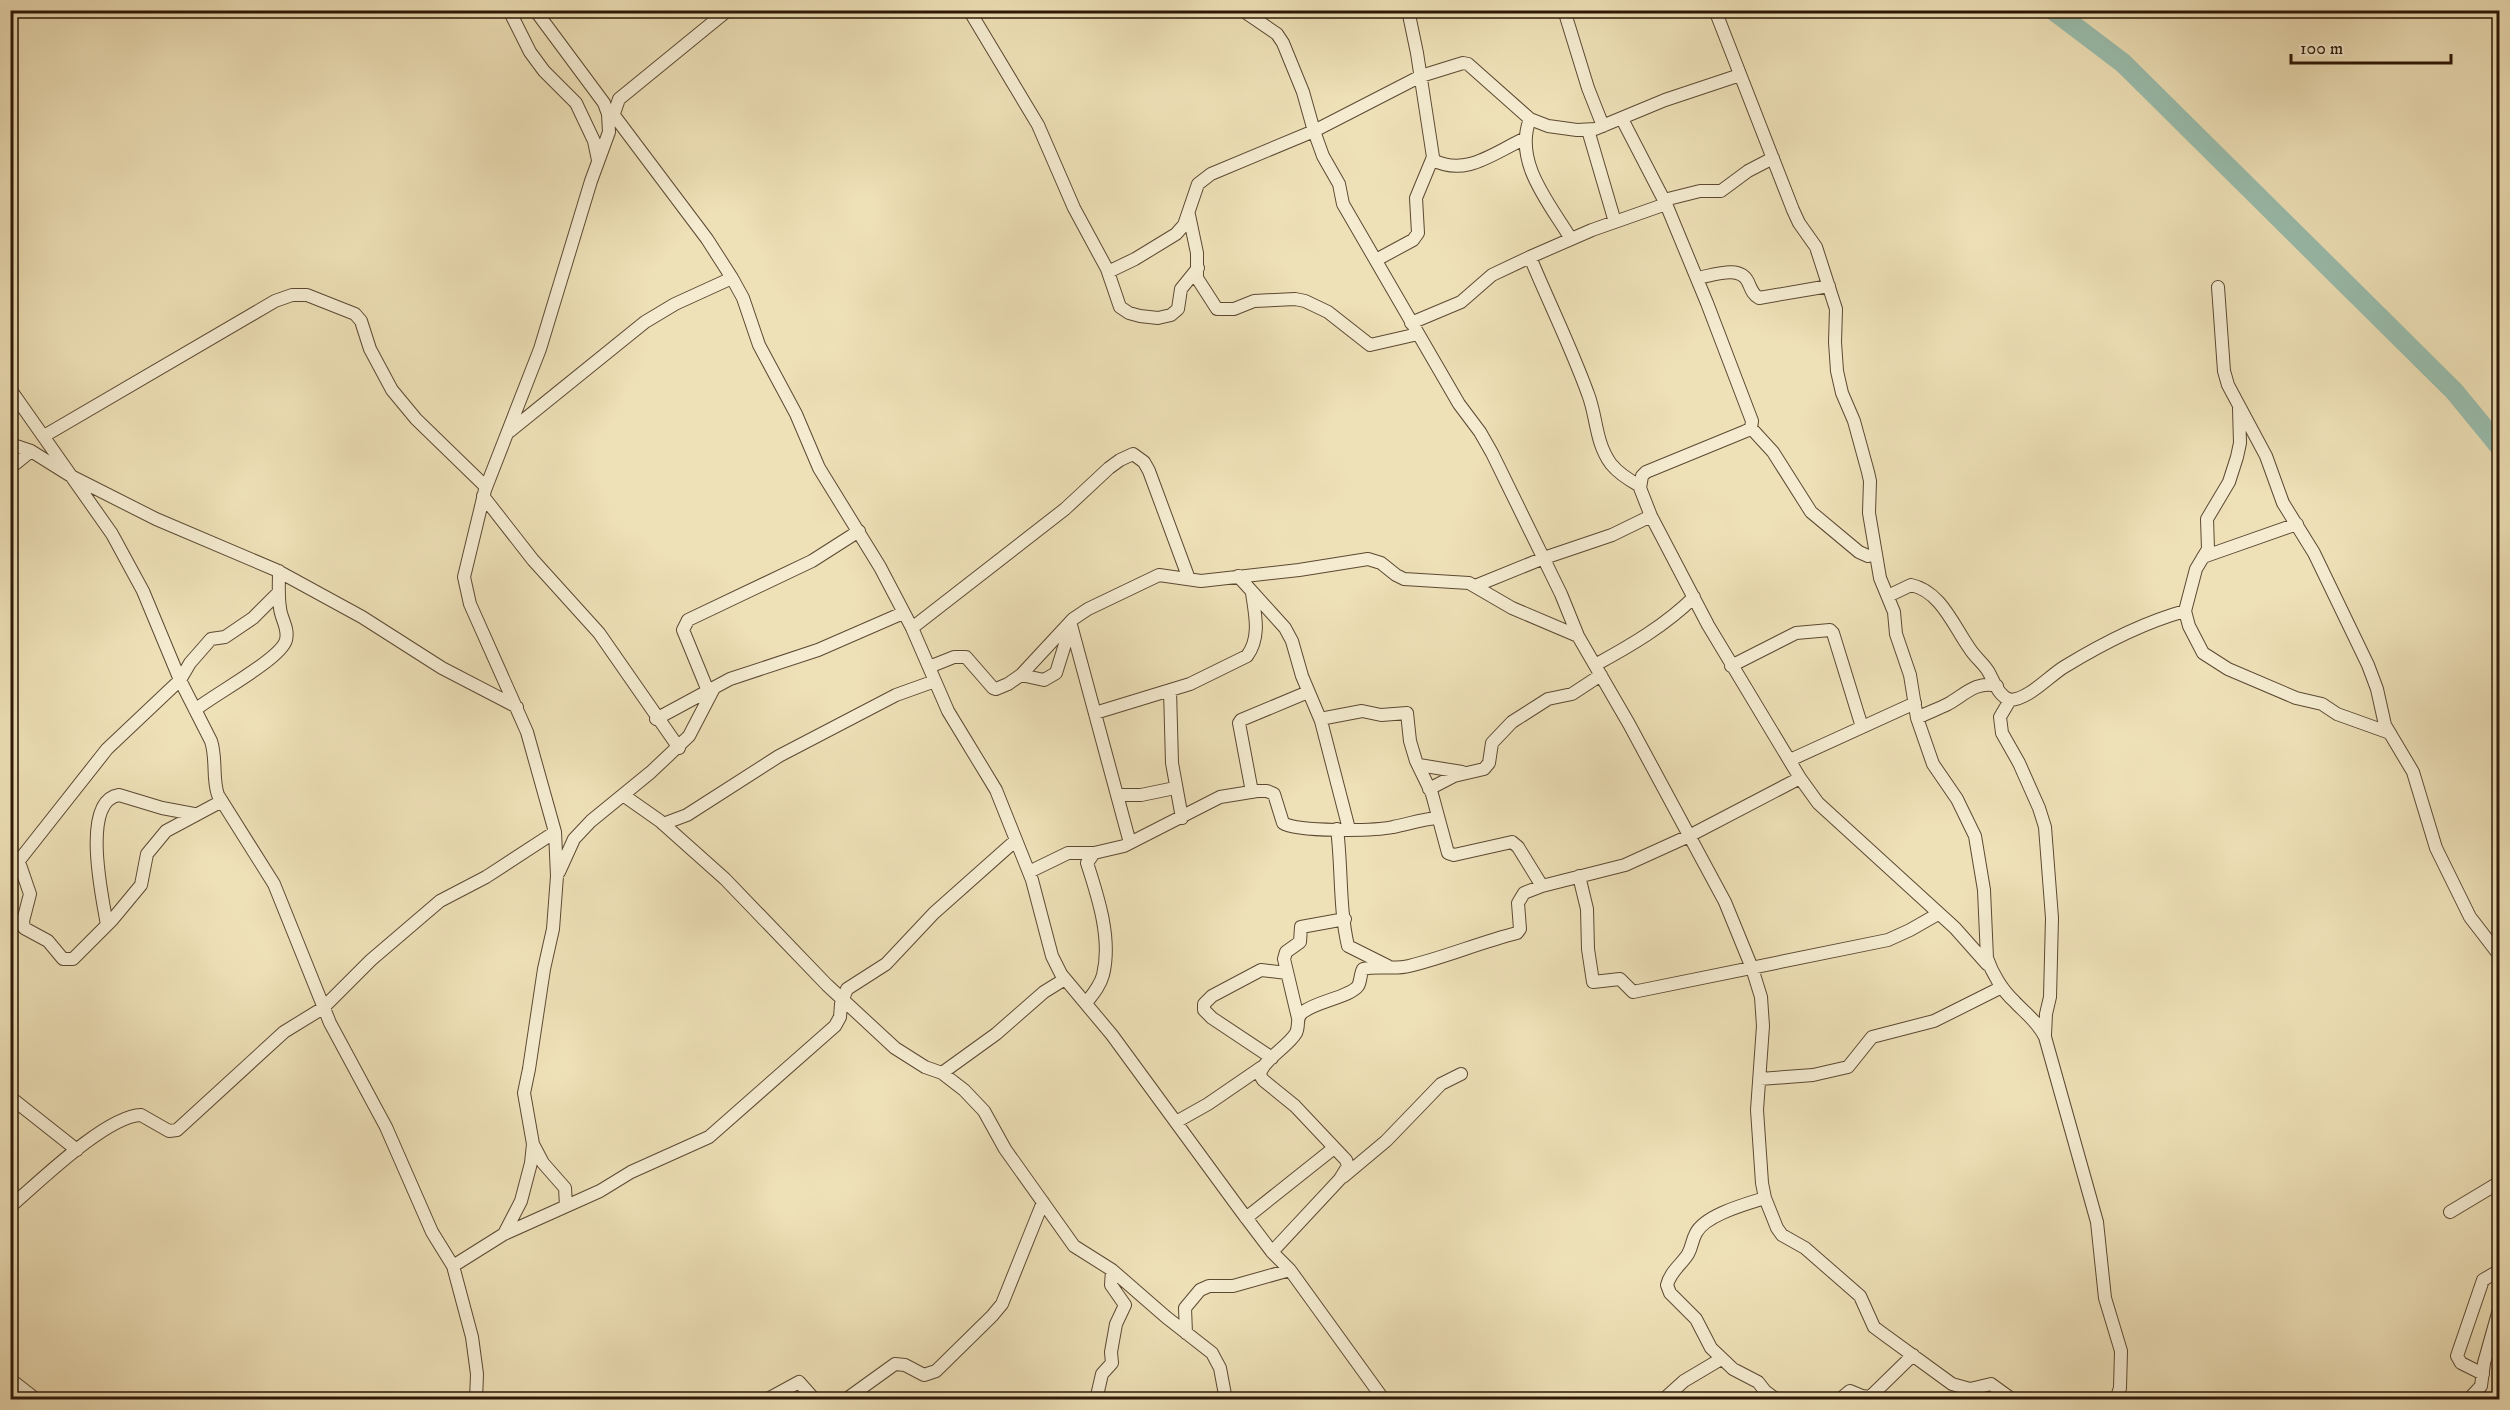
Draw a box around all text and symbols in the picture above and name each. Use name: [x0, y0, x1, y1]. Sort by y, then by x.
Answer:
scale bar: [2291, 27, 2452, 65]
text: 100 m: [2300, 38, 2343, 60]

